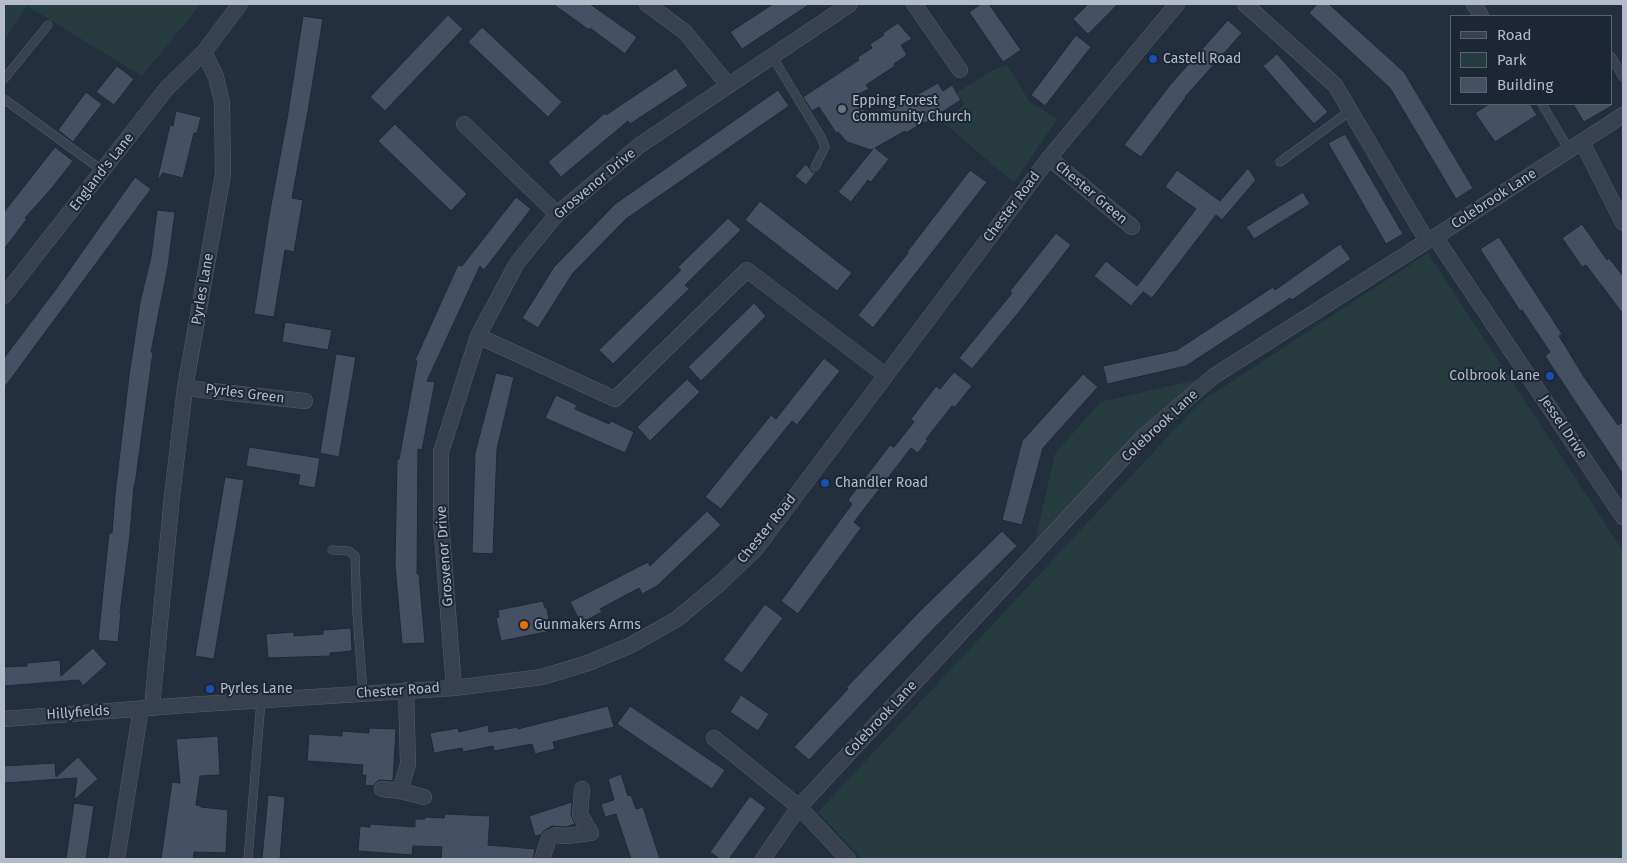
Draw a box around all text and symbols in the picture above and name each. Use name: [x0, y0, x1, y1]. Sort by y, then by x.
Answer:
legend: [1450, 15, 1612, 105]
text: Road: [1497, 26, 1532, 44]
place label: Castell Road: [1163, 51, 1241, 67]
text: Park: [1497, 51, 1527, 69]
marker: Castell Road: [1147, 53, 1159, 65]
text: Building: [1497, 76, 1553, 94]
place label: Epping Forest Community Church: [852, 93, 972, 125]
marker: Epping Forest Community Church: [836, 103, 848, 115]
street label: England's Lane: [66, 130, 138, 214]
street label: Grosvenor Drive: [551, 145, 639, 223]
street label: Chester Green: [1052, 158, 1130, 228]
street label: Colebrook Lane: [1448, 165, 1540, 233]
street label: Chester Road: [980, 168, 1044, 246]
street label: Pyrles Lane: [188, 252, 218, 326]
place label: Colbrook Lane: [1449, 368, 1540, 384]
marker: Colbrook Lane: [1544, 370, 1556, 382]
street label: Pyrles Green: [204, 381, 286, 407]
street label: Colebrook Lane: [1118, 386, 1202, 466]
street label: Jessel Drive: [1536, 392, 1590, 462]
place label: Chandler Road: [835, 475, 928, 491]
marker: Chandler Road: [819, 477, 831, 489]
street label: Chester Road: [734, 491, 800, 567]
street label: Grosvenor Drive: [433, 505, 457, 607]
place label: Gunmakers Arms: [534, 617, 641, 633]
marker: Gunmakers Arms: [518, 619, 530, 631]
street label: Colebrook Lane: [841, 677, 921, 761]
street label: Chester Road: [356, 680, 440, 702]
place label: Pyrles Lane: [220, 681, 293, 697]
marker: Pyrles Lane: [204, 683, 216, 695]
street label: Hillyfields: [46, 702, 110, 724]

